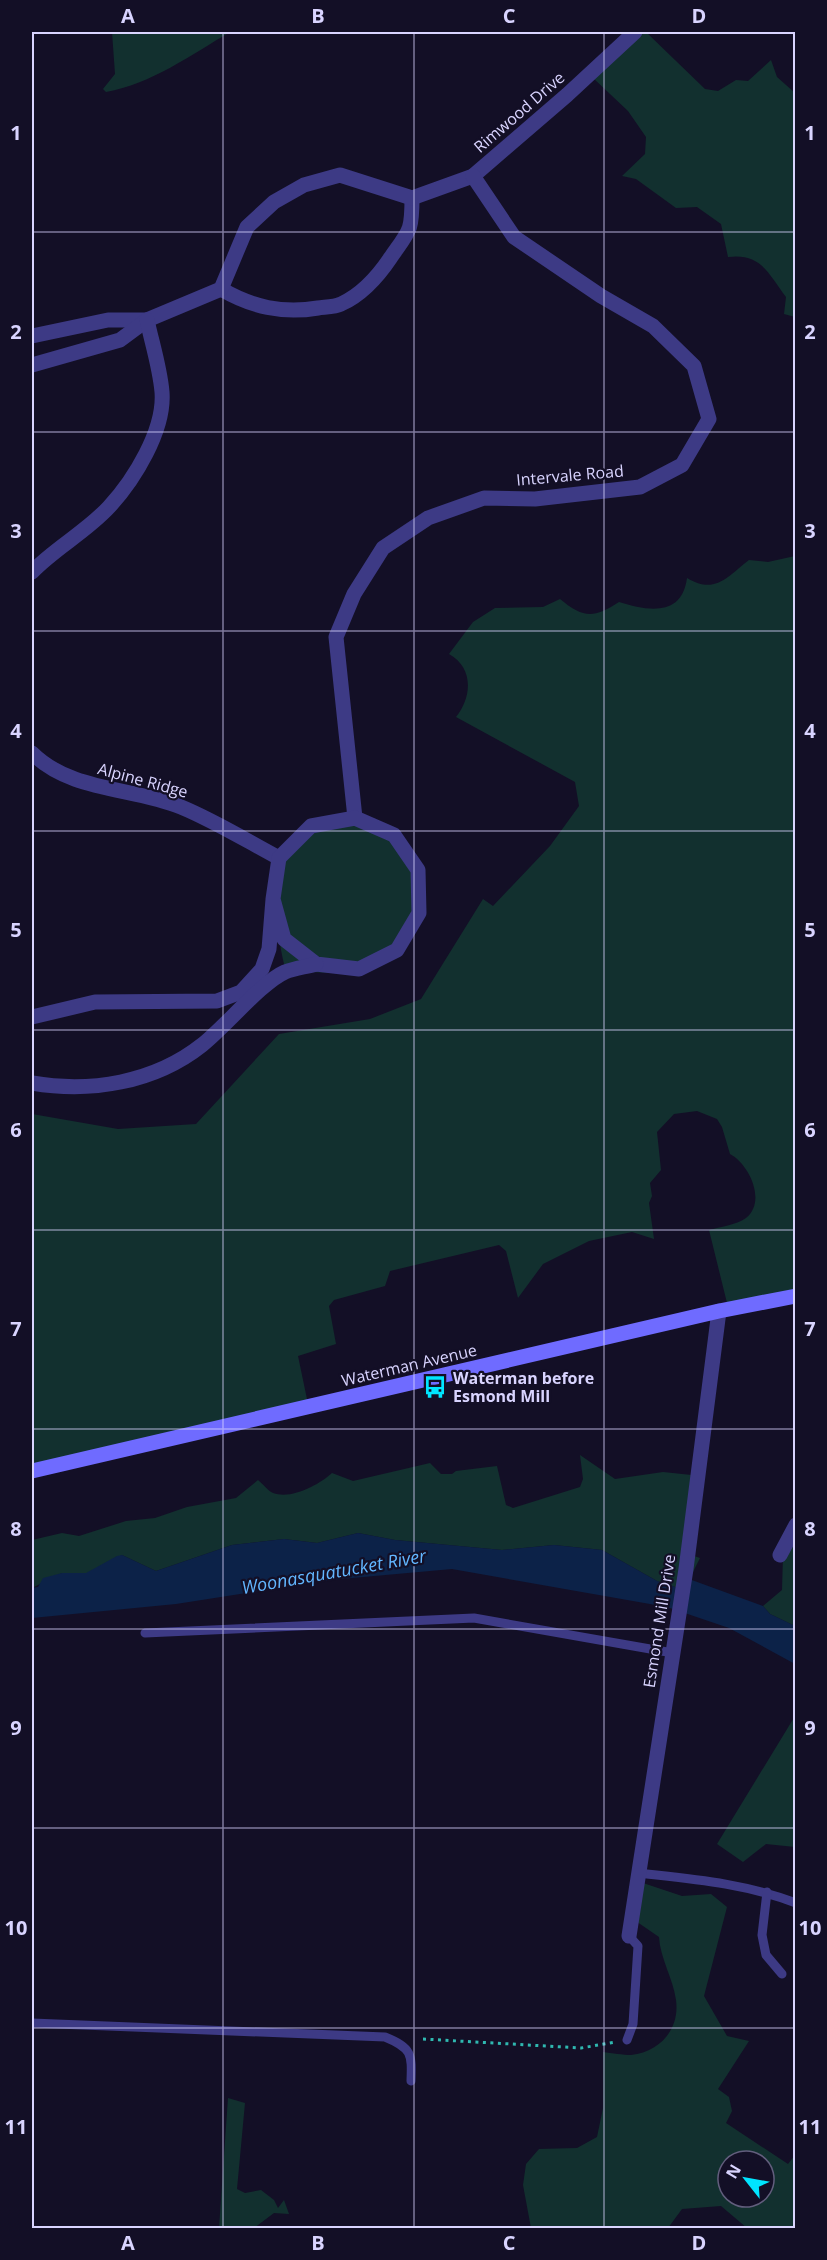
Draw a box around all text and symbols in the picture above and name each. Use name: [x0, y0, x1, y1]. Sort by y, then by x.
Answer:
text: A: [121, 2, 135, 29]
text: B: [311, 2, 325, 29]
text: C: [503, 2, 516, 29]
text: D: [692, 2, 706, 29]
street label: Rimwood Drive: [469, 66, 569, 158]
text: 1: [10, 119, 22, 146]
text: 1: [804, 119, 816, 146]
text: 2: [10, 318, 22, 345]
text: 2: [804, 318, 816, 345]
street label: Intervale Road: [515, 459, 625, 491]
text: 3: [10, 517, 22, 544]
text: 3: [804, 517, 816, 544]
text: 4: [10, 717, 22, 744]
text: 4: [804, 717, 816, 744]
street label: Alpine Ridge: [96, 757, 190, 803]
text: 5: [10, 916, 22, 943]
text: 5: [804, 916, 816, 943]
text: 6: [10, 1116, 22, 1143]
text: 6: [804, 1116, 816, 1143]
text: 7: [10, 1315, 22, 1342]
text: 7: [804, 1315, 816, 1342]
street label: Waterman Avenue: [339, 1339, 479, 1391]
place label: Waterman before Esmond Mill: [453, 1367, 594, 1407]
bus stop icon: Waterman before Esmond Mill: [422, 1374, 448, 1400]
text: 8: [10, 1515, 22, 1542]
text: 8: [804, 1515, 816, 1542]
water label: Woonasquatucket River: [240, 1543, 429, 1599]
street label: Esmond Mill Drive: [638, 1553, 680, 1689]
text: 9: [10, 1714, 22, 1741]
text: 9: [804, 1714, 816, 1741]
text: 10: [5, 1914, 27, 1941]
text: 10: [799, 1914, 821, 1941]
text: 11: [5, 2113, 27, 2140]
text: 11: [799, 2113, 821, 2140]
north arrow: [716, 2149, 776, 2209]
text: N: [720, 2160, 746, 2183]
text: A: [121, 2229, 135, 2256]
text: B: [311, 2229, 325, 2256]
text: C: [503, 2229, 516, 2256]
text: D: [692, 2229, 706, 2256]

